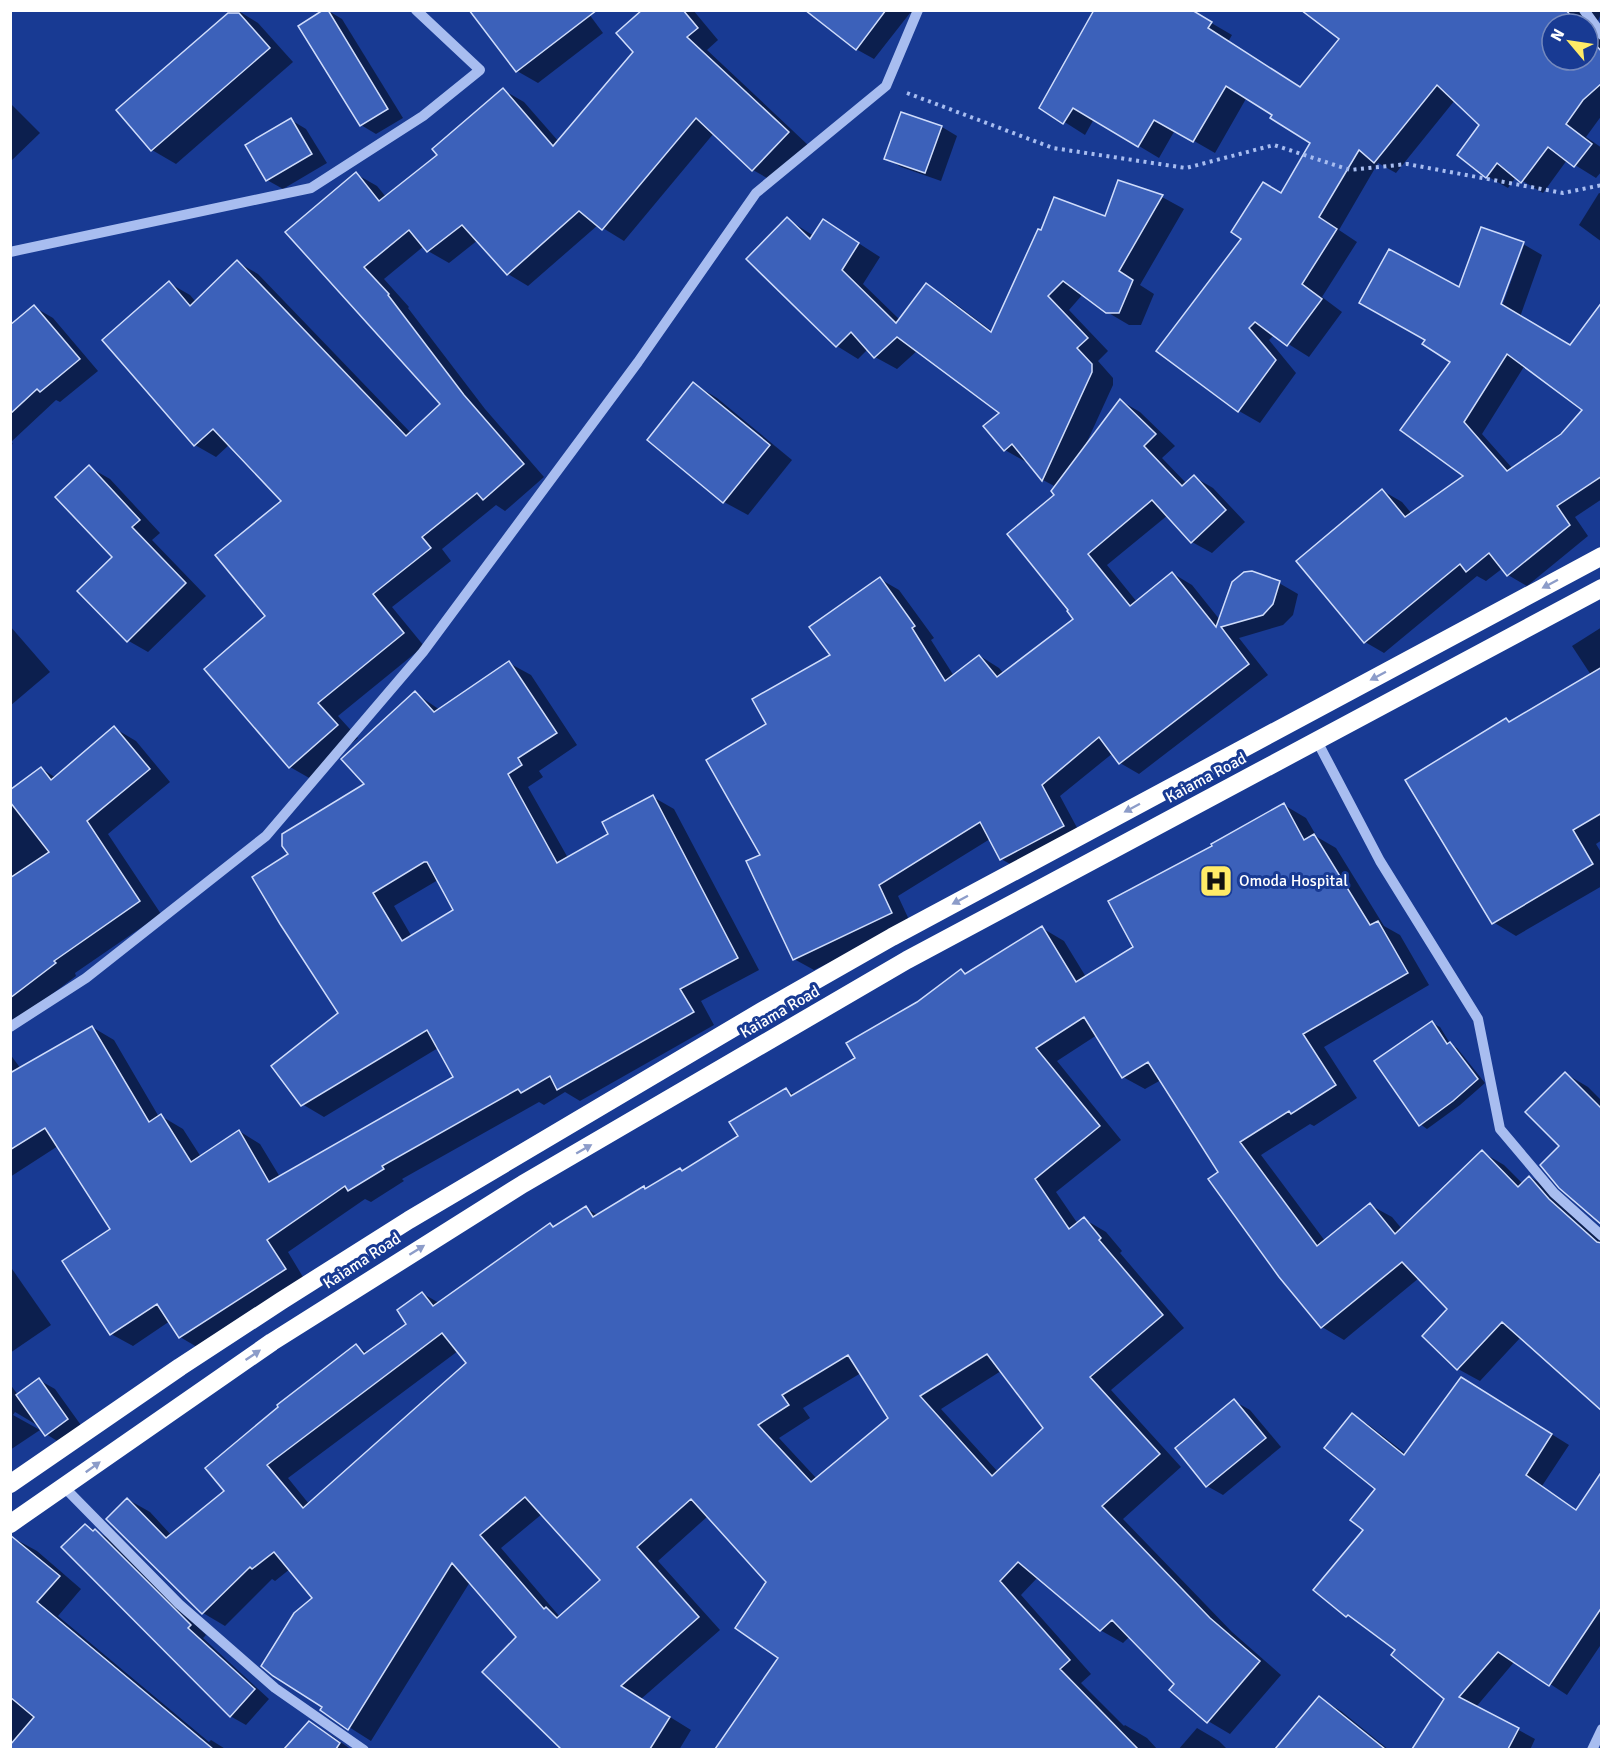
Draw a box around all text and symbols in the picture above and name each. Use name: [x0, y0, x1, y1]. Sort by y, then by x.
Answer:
north arrow: [1540, 12, 1600, 72]
text: N: [1546, 25, 1569, 45]
one-way arrow: [1541, 579, 1558, 589]
one-way arrow: [1369, 671, 1386, 681]
street label: Kaiama Road: [1162, 748, 1250, 808]
one-way arrow: [1123, 803, 1140, 813]
hospital icon: Omoda Hospital: [1198, 863, 1234, 899]
place label: Omoda Hospital: [1239, 871, 1348, 891]
one-way arrow: [952, 895, 969, 905]
street label: Kaiama Road: [737, 981, 823, 1043]
one-way arrow: [575, 1144, 592, 1154]
street label: Kaiama Road: [319, 1228, 405, 1294]
one-way arrow: [409, 1244, 425, 1255]
one-way arrow: [245, 1350, 261, 1361]
one-way arrow: [85, 1461, 101, 1473]

